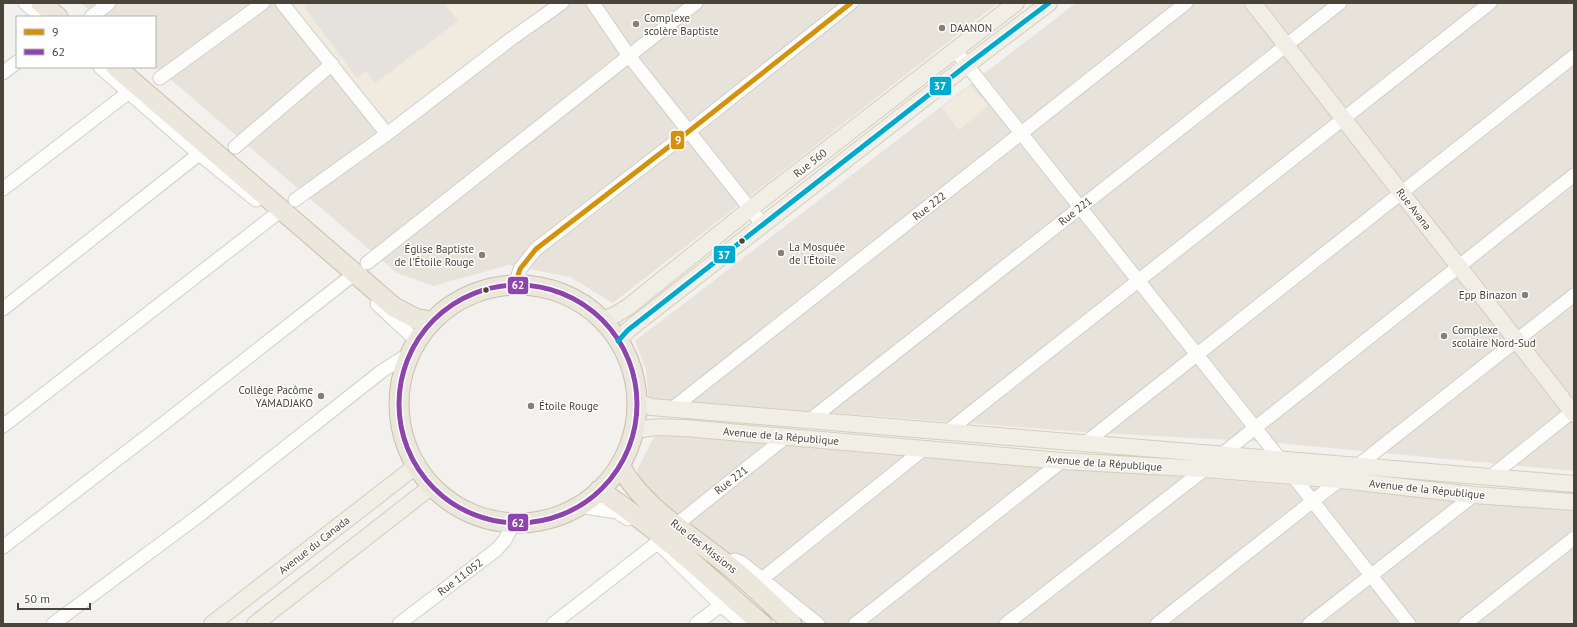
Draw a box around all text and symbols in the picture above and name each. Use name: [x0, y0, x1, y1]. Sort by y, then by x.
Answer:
place label: Complexe scolère Baptiste: [644, 11, 719, 38]
legend: [16, 16, 156, 68]
marker: Complexe scolère Baptiste: [631, 19, 641, 29]
place label: DAANON: [950, 21, 992, 35]
marker: DAANON: [937, 23, 947, 33]
text: 9: [52, 24, 59, 39]
text: 62: [52, 44, 65, 59]
line badge: 37: [929, 76, 952, 96]
text: 37: [934, 79, 946, 93]
line badge: 9: [670, 130, 685, 150]
text: 9: [675, 133, 681, 147]
street label: Rue 560: [790, 146, 830, 180]
street label: Rue Avana: [1393, 185, 1435, 233]
street label: Rue 222: [909, 189, 949, 223]
street label: Rue 221: [1055, 194, 1095, 228]
unlabelled marker: [737, 236, 747, 246]
place label: La Mosquée de l'Étoile: [789, 240, 845, 267]
place label: Église Baptiste de l'Étoile Rouge: [395, 242, 474, 269]
line badge: 37: [713, 245, 736, 264]
text: 37: [718, 248, 730, 262]
marker: La Mosquée de l'Étoile: [776, 248, 786, 258]
marker: Église Baptiste de l'Étoile Rouge: [477, 250, 487, 260]
line badge: 62: [507, 276, 529, 295]
text: 62: [512, 278, 524, 292]
unlabelled marker: [481, 285, 491, 295]
place label: Epp Binazon: [1459, 288, 1517, 302]
marker: Epp Binazon: [1520, 290, 1530, 300]
place label: Complexe scolaire Nord-Sud: [1452, 323, 1536, 350]
marker: Complexe scolaire Nord-Sud: [1439, 331, 1449, 341]
place label: Collège Pacôme YAMADJAKO: [239, 383, 313, 410]
marker: Collège Pacôme YAMADJAKO: [316, 391, 326, 401]
place label: Étoile Rouge: [539, 399, 599, 413]
marker: Étoile Rouge: [526, 401, 536, 411]
street label: Avenue de la République: [722, 424, 840, 448]
street label: Avenue de la République: [1045, 452, 1163, 474]
street label: Rue 221: [711, 463, 751, 497]
street label: Avenue de la République: [1368, 476, 1486, 502]
street label: Avenue du Canada: [276, 513, 352, 577]
line badge: 62: [507, 513, 529, 532]
text: 62: [512, 516, 524, 530]
street label: Rue des Missions: [668, 516, 740, 576]
street label: Rue 11.052: [435, 555, 485, 599]
scale bar: [18, 585, 90, 611]
text: 50 m: [24, 591, 50, 606]

